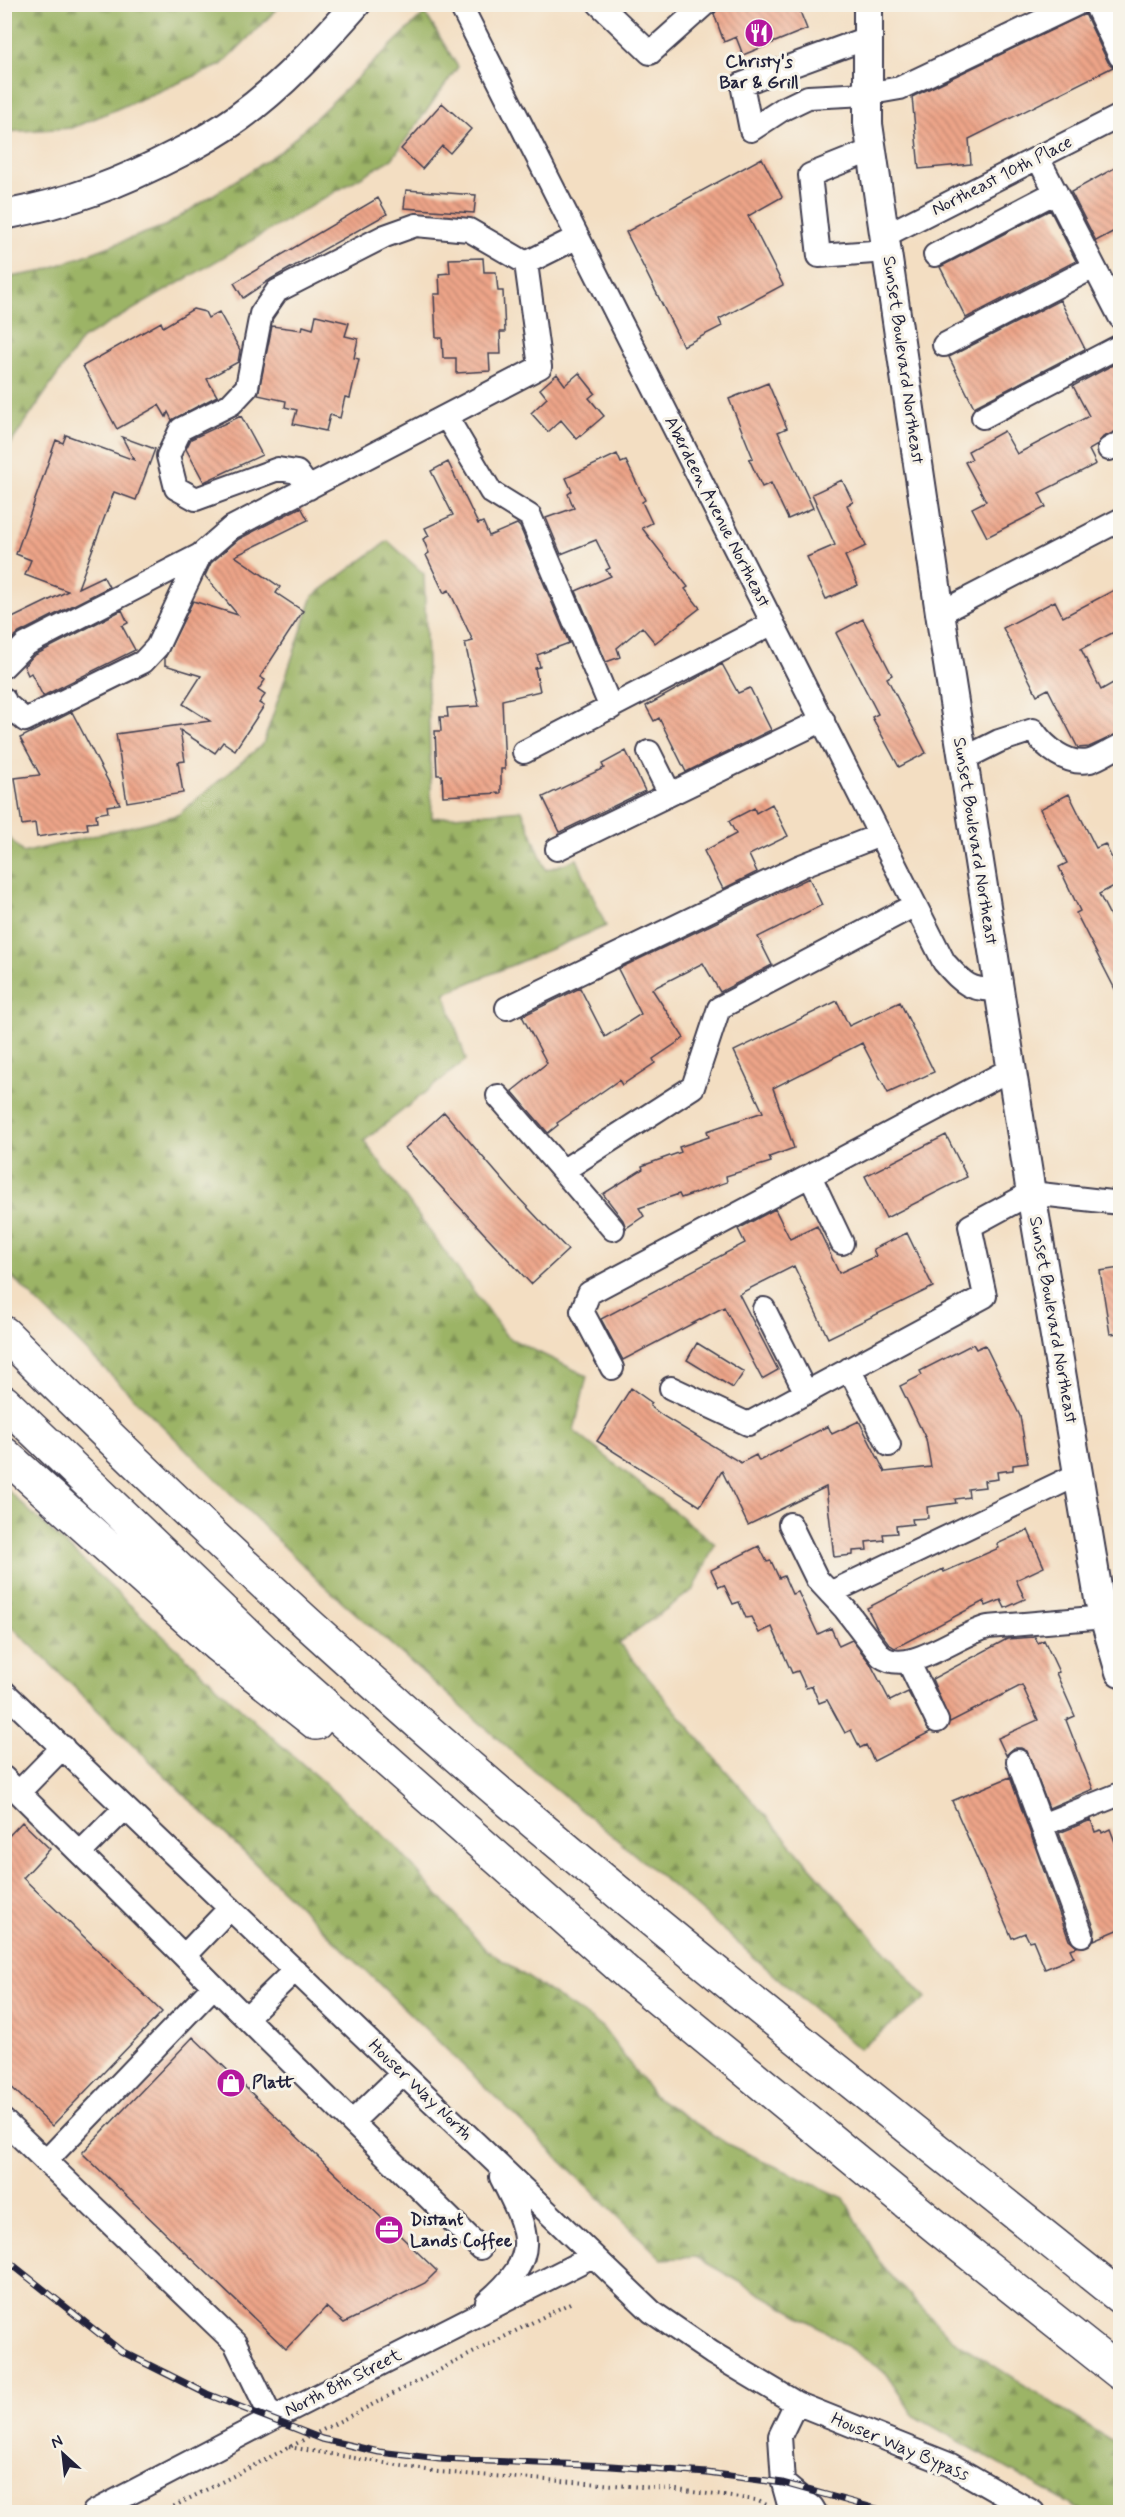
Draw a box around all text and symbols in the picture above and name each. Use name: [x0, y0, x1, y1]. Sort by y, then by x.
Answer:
restaurant icon: Christy's Bar & Grill: [743, 17, 775, 49]
place label: Christy's Bar & Grill: [719, 50, 799, 95]
street label: Northeast 10th Place: [928, 130, 1076, 222]
street label: Sunset Boulevard Northeast: [877, 254, 930, 466]
street label: Aberdeen Avenue Northeast: [658, 412, 776, 612]
street label: Sunset Boulevard Northeast: [947, 735, 1003, 947]
street label: Sunset Boulevard Northeast: [1023, 1215, 1083, 1426]
street label: Houser Way North: [363, 2034, 477, 2146]
shop icon: Platt: [215, 2067, 247, 2099]
place label: Platt: [252, 2071, 295, 2095]
place label: Distant Lands Coffee: [410, 2208, 513, 2253]
office icon: Distant Lands Coffee: [373, 2214, 405, 2246]
street label: North 8th Street: [280, 2343, 406, 2423]
street label: Houser Way Bypass: [827, 2407, 973, 2487]
north arrow: [33, 2424, 93, 2484]
text: N: [47, 2430, 66, 2454]

